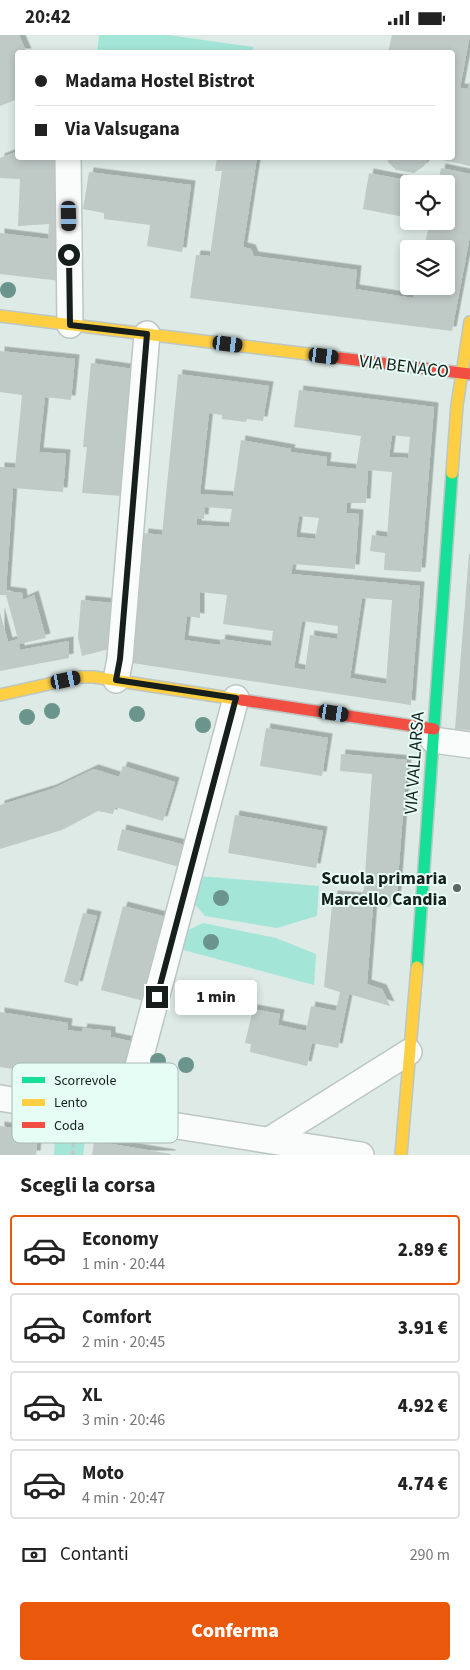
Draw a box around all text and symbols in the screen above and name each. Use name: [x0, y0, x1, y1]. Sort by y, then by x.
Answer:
text: 20:42: [25, 4, 71, 31]
text: Madama Hostel Bistrot: [65, 68, 255, 95]
text: Via Valsugana: [65, 116, 180, 143]
map controls: [400, 175, 455, 295]
button: locate: [400, 175, 455, 230]
car: [61, 201, 76, 231]
button: layers: [400, 240, 455, 295]
route start: [58, 244, 80, 266]
car: [212, 335, 243, 353]
car: [308, 347, 339, 365]
street label: VIA BENACO: [358, 349, 450, 384]
car: [49, 670, 82, 690]
car: [318, 703, 349, 723]
street label: VIA VALLARSA: [398, 711, 431, 815]
place label: Scuola primaria Marcello Candia: [321, 866, 447, 912]
marker: Scuola primaria Marcello Candia: [451, 882, 463, 894]
callout: 1 min: [174, 979, 257, 1015]
route end: [146, 986, 168, 1008]
text: 1 min: [196, 986, 236, 1008]
legend: [12, 1063, 178, 1143]
text: Scorrevole: [54, 1071, 116, 1091]
text: Lento: [54, 1093, 87, 1113]
text: Coda: [54, 1116, 84, 1136]
text: Scegli la corsa: [20, 1169, 156, 1201]
text: Economy: [82, 1226, 159, 1253]
icon: car: [22, 1228, 67, 1273]
text: 2.89 €: [398, 1237, 448, 1264]
text: 1 min · 20:44: [82, 1253, 165, 1275]
text: Comfort: [82, 1304, 152, 1331]
icon: car: [22, 1306, 67, 1351]
text: 3.91 €: [398, 1315, 448, 1342]
text: 2 min · 20:45: [82, 1331, 165, 1353]
text: XL: [82, 1382, 103, 1409]
icon: car: [22, 1384, 67, 1429]
text: 4.92 €: [398, 1393, 448, 1420]
text: 3 min · 20:46: [82, 1409, 165, 1431]
text: Moto: [82, 1460, 124, 1487]
icon: car: [22, 1462, 67, 1507]
text: 4.74 €: [398, 1471, 448, 1498]
text: 4 min · 20:47: [82, 1487, 165, 1509]
icon: cash: [20, 1541, 48, 1569]
text: Contanti: [60, 1541, 129, 1568]
text: 290 m: [410, 1544, 450, 1566]
button: Conferma: [20, 1602, 450, 1660]

